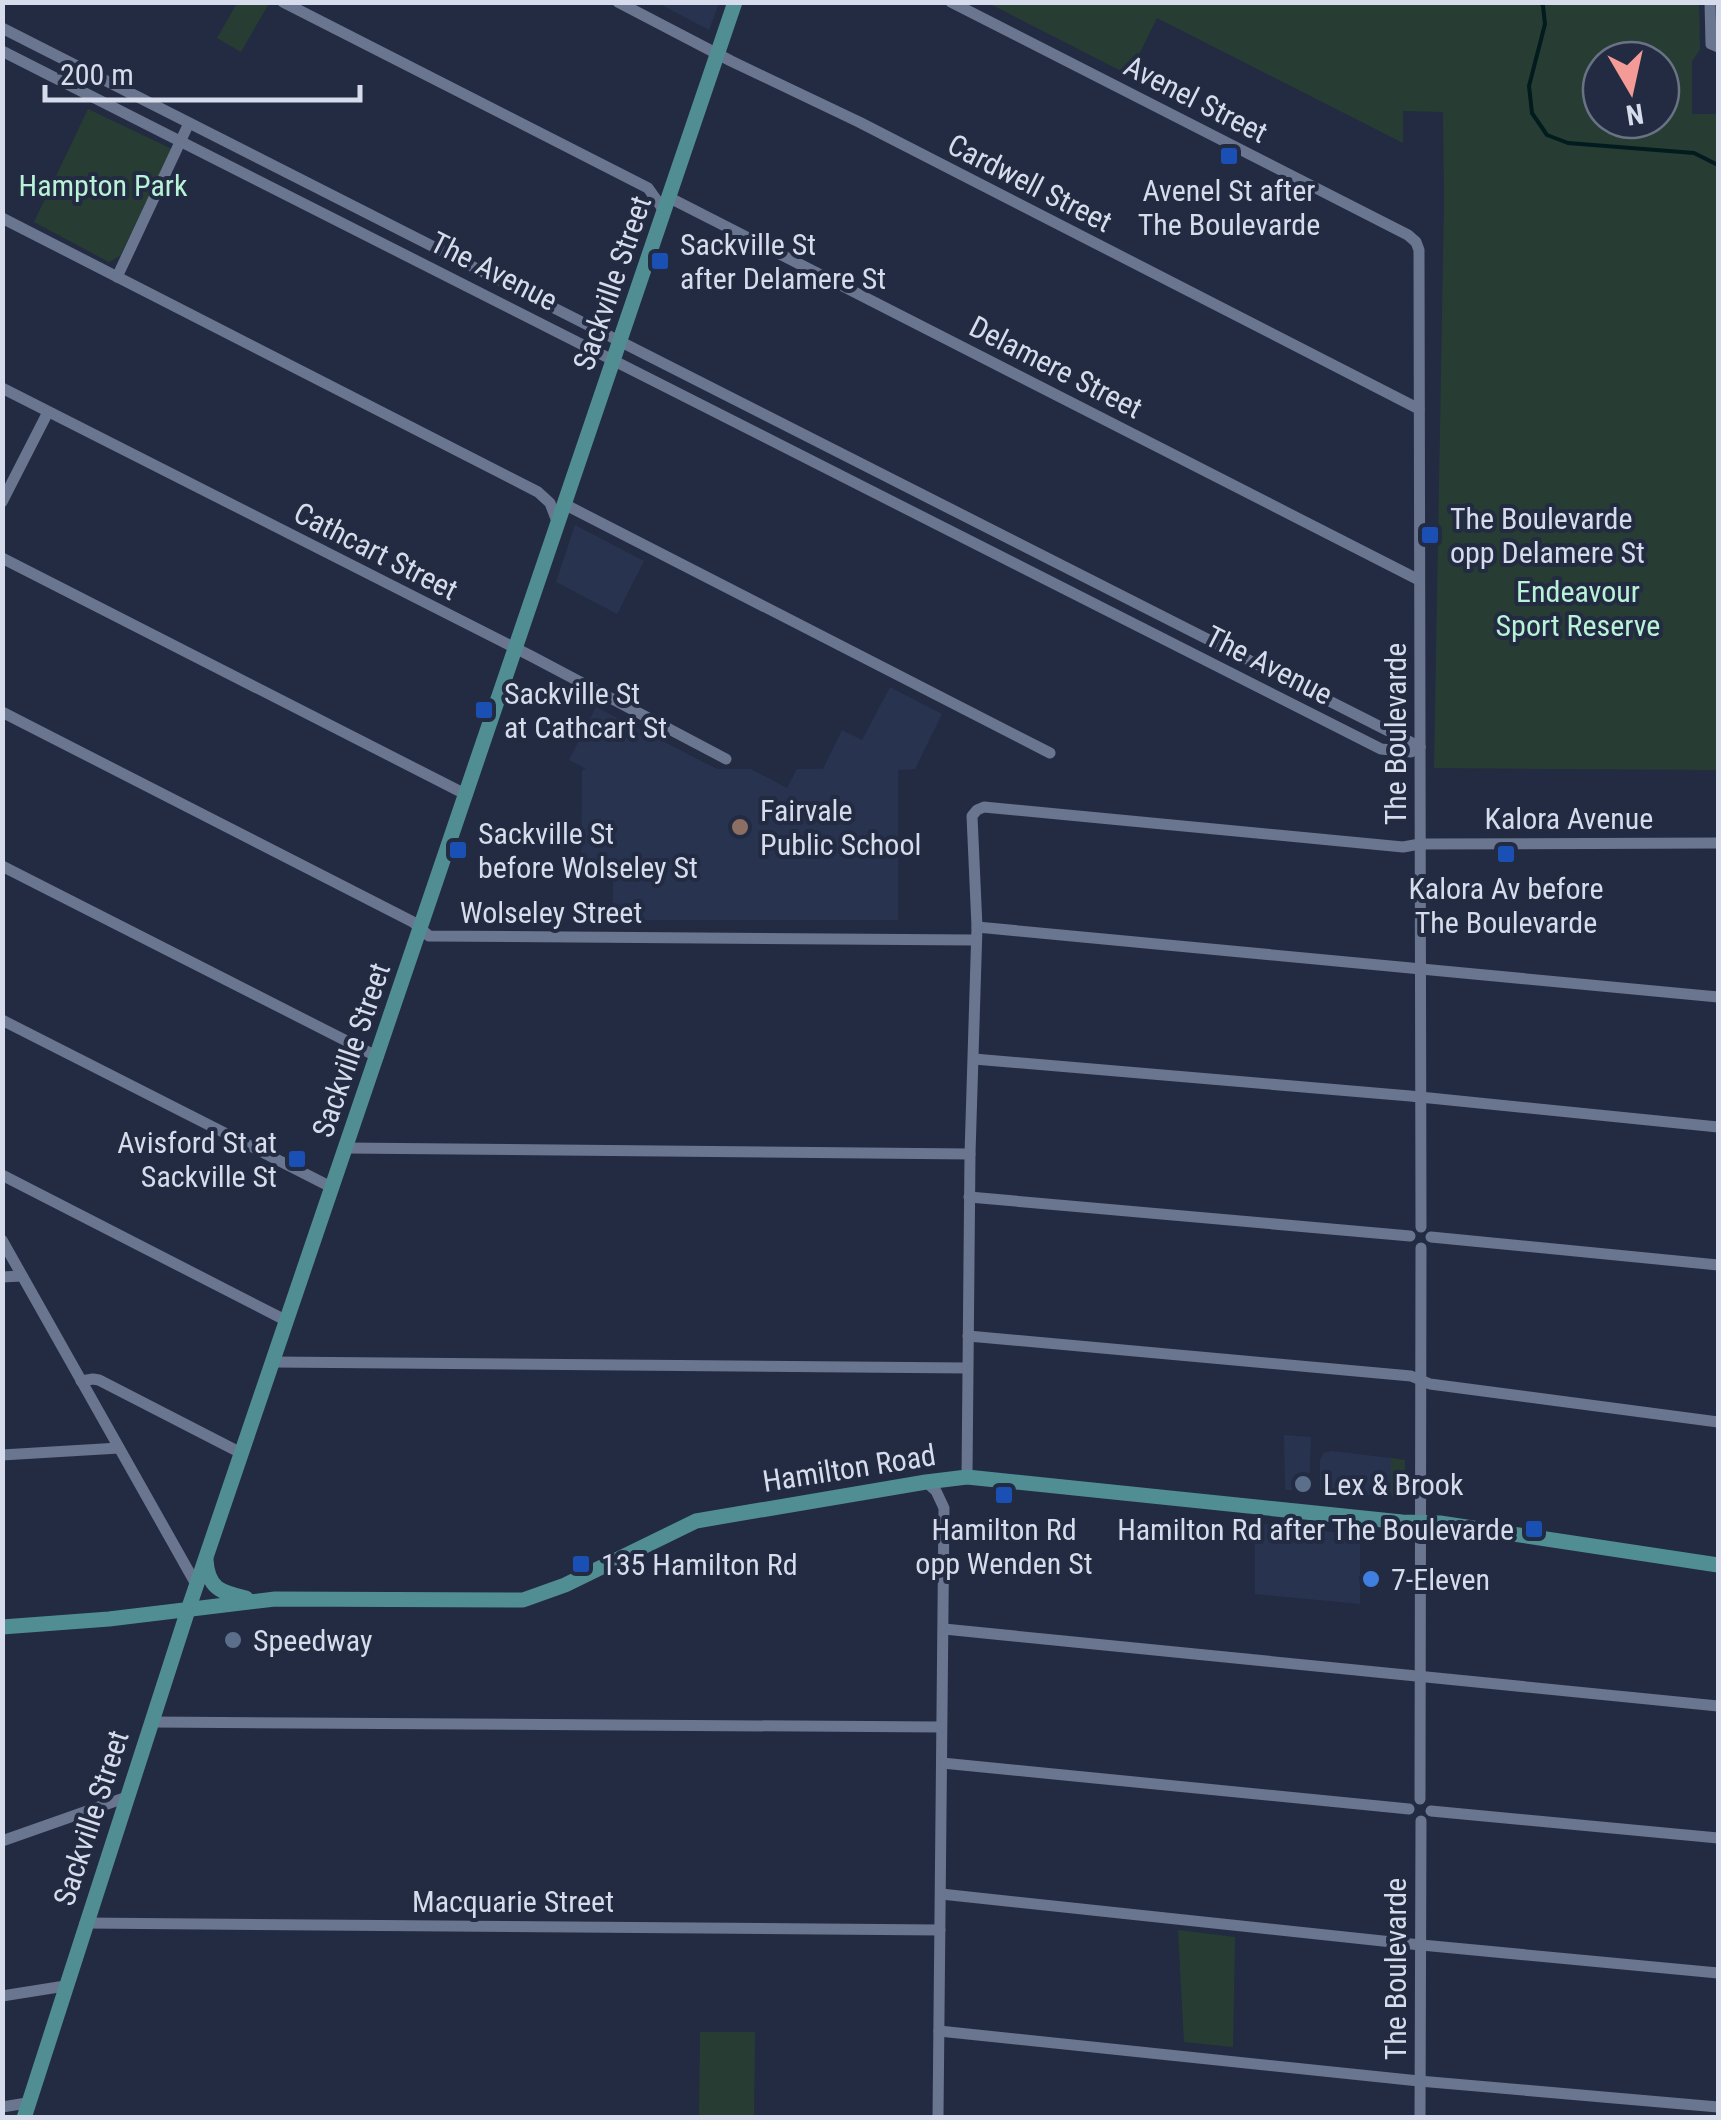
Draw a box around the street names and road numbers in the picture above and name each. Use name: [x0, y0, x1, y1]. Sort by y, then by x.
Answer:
street label: Avenel Street: [1119, 48, 1273, 150]
street label: Cardwell Street: [942, 127, 1118, 239]
street label: Sackville Street: [566, 191, 658, 375]
street label: The Avenue: [425, 224, 563, 318]
street label: Delamere Street: [964, 308, 1148, 426]
street label: Cathcart Street: [288, 495, 464, 607]
street label: The Avenue: [1200, 618, 1338, 712]
street label: The Boulevarde: [1378, 643, 1413, 825]
street label: Kalora Avenue: [1485, 801, 1653, 836]
street label: Wolseley Street: [460, 895, 642, 930]
street label: Sackville Street: [305, 958, 397, 1142]
street label: Hamilton Road: [760, 1437, 938, 1499]
street label: Sackville Street: [46, 1726, 136, 1910]
street label: The Boulevarde: [1378, 1878, 1413, 2060]
street label: Macquarie Street: [412, 1884, 614, 1919]

